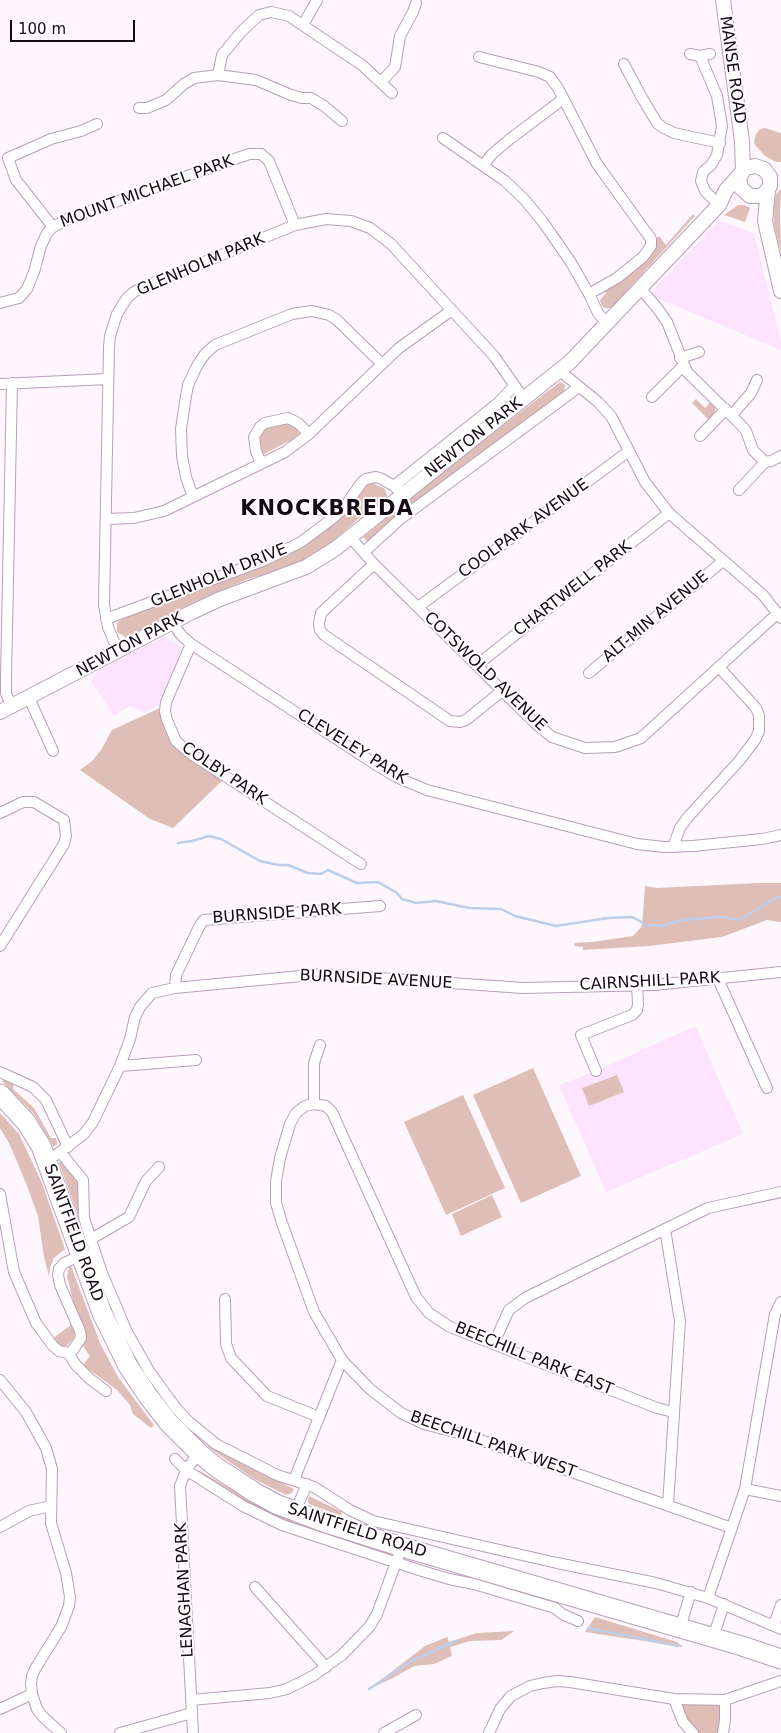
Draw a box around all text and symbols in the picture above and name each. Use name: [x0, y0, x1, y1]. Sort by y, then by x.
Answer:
scale bar: [12, 10, 138, 42]
street label: MANSE ROAD: [715, 15, 749, 125]
text: 100 m: [18, 20, 66, 38]
street label: MOUNT MICHAEL PARK: [58, 152, 236, 232]
street label: GLENHOLM PARK: [134, 229, 268, 301]
street label: NEWTON PARK: [421, 394, 527, 482]
street label: COOLPARK AVENUE: [455, 475, 593, 583]
district label: KNOCKBREDA: [239, 497, 415, 523]
street label: CHARTWELL PARK: [510, 537, 636, 641]
street label: GLENHOLM DRIVE: [148, 540, 290, 612]
street label: ALT-MIN AVENUE: [599, 567, 713, 667]
street label: COTSWOLD AVENUE: [420, 608, 550, 736]
street label: NEWTON PARK: [73, 609, 187, 681]
street label: CLEVELEY PARK: [293, 705, 411, 789]
street label: COLBY PARK: [178, 738, 270, 810]
street label: BURNSIDE PARK: [212, 900, 342, 928]
street label: BURNSIDE AVENUE: [299, 966, 453, 994]
street label: CAIRNSHILL PARK: [579, 969, 721, 995]
street label: SAINTFIELD ROAD: [39, 1162, 107, 1304]
street label: BEECHILL PARK EAST: [452, 1318, 616, 1400]
street label: BEECHILL PARK WEST: [408, 1408, 578, 1482]
street label: SAINTFIELD ROAD: [285, 1499, 429, 1563]
street label: LENAGHAN PARK: [172, 1522, 198, 1658]

